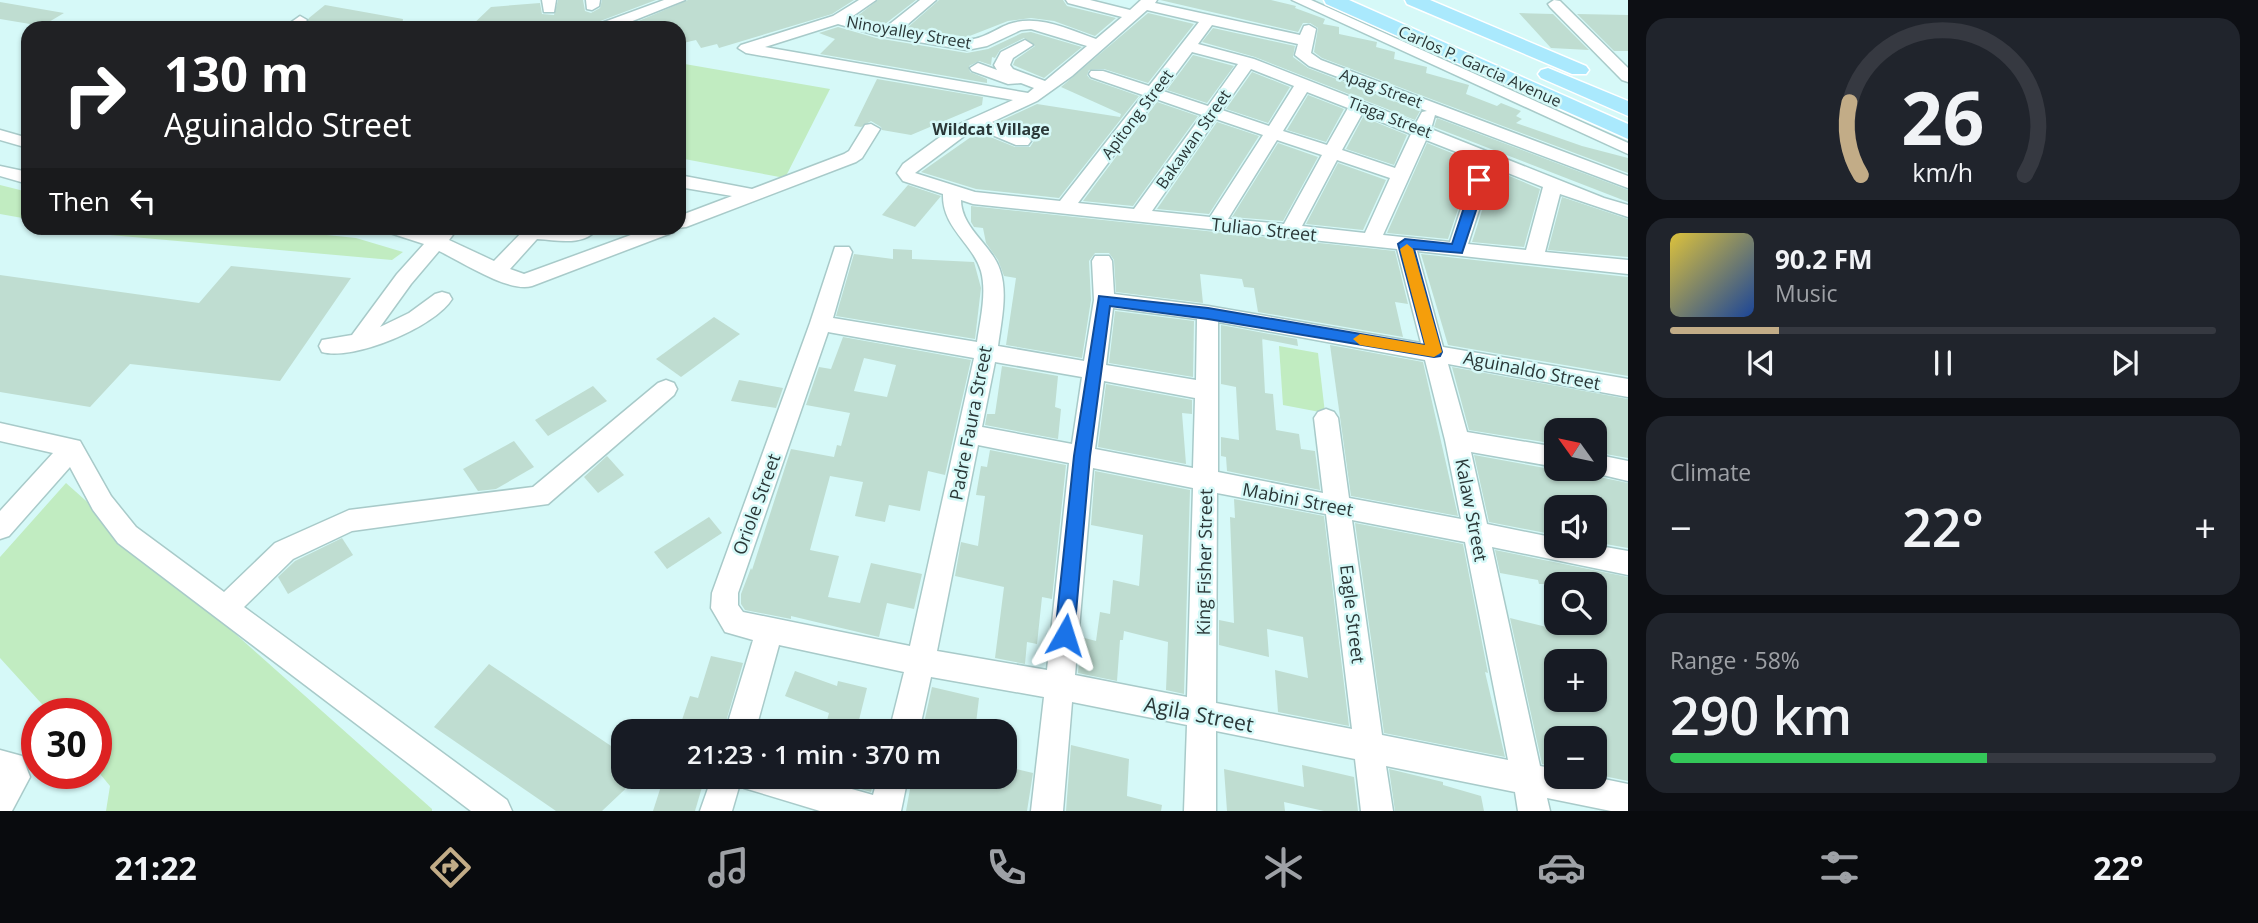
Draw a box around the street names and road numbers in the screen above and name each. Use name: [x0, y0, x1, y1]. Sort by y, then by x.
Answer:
street label: Ninoyalley Street: [845, 10, 973, 54]
street label: Carlos P. Garcia Avenue: [1395, 20, 1565, 112]
street label: Apag Street: [1337, 63, 1426, 113]
street label: Apitong Street: [1096, 65, 1178, 163]
street label: Bakawan Street: [1151, 85, 1236, 193]
street label: Tiaga Street: [1345, 91, 1435, 143]
street label: Tuliao Street: [1210, 212, 1318, 246]
street label: Padre Faura Street: [943, 344, 997, 502]
street label: Aguinaldo Street: [1461, 345, 1603, 395]
street label: Oriole Street: [727, 450, 785, 558]
street label: Kalaw Street: [1450, 456, 1494, 564]
street label: Mabini Street: [1241, 477, 1355, 521]
street label: King Fisher Street: [1191, 488, 1217, 636]
street label: Eagle Street: [1335, 563, 1371, 665]
street label: Agila Street: [1142, 690, 1256, 738]

